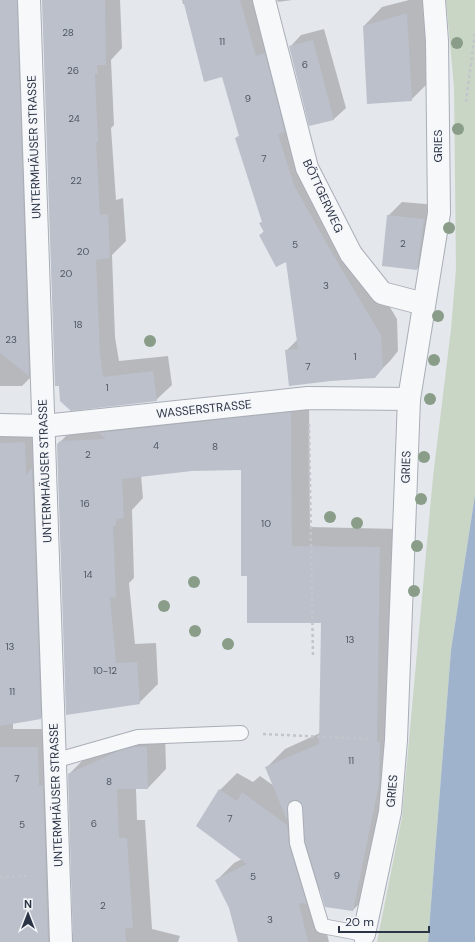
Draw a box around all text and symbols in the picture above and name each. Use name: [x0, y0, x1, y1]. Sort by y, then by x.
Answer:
house number: 28: [62, 26, 74, 39]
house number: 11: [219, 35, 225, 48]
house number: 6: [302, 58, 308, 71]
house number: 26: [67, 64, 79, 77]
street label: UNTERMHÄUSER STRASSE: [23, 75, 45, 219]
house number: 9: [245, 92, 251, 105]
house number: 24: [68, 112, 80, 125]
street label: GRIES: [430, 130, 446, 162]
house number: 7: [261, 152, 267, 165]
street label: BÖTTGERWEG: [299, 157, 347, 235]
house number: 22: [70, 174, 82, 187]
house number: 2: [400, 237, 406, 250]
house number: 5: [292, 238, 298, 251]
house number: 20: [77, 245, 89, 258]
house number: 20: [60, 267, 72, 280]
house number: 3: [323, 279, 329, 292]
house number: 18: [73, 318, 83, 331]
house number: 23: [5, 333, 17, 346]
house number: 1: [353, 350, 357, 363]
house number: 7: [305, 360, 311, 373]
house number: 1: [105, 381, 109, 394]
street label: WASSERSTRASSE: [155, 396, 253, 422]
street label: UNTERMHÄUSER STRASSE: [34, 399, 56, 543]
house number: 4: [153, 439, 159, 452]
house number: 8: [212, 440, 218, 453]
house number: 2: [85, 448, 91, 461]
street label: GRIES: [397, 450, 415, 484]
house number: 16: [80, 497, 90, 510]
house number: 10: [261, 517, 271, 530]
house number: 14: [83, 568, 93, 581]
house number: 13: [345, 633, 355, 646]
house number: 13: [5, 640, 15, 653]
house number: 10-12: [93, 664, 117, 677]
house number: 11: [9, 685, 15, 698]
street label: UNTERMHÄUSER STRASSE: [45, 723, 67, 867]
house number: 11: [348, 754, 354, 767]
house number: 7: [14, 772, 20, 785]
street label: GRIES: [383, 774, 401, 808]
house number: 8: [106, 775, 112, 788]
house number: 7: [227, 812, 233, 825]
house number: 6: [91, 817, 97, 830]
house number: 5: [19, 818, 25, 831]
house number: 9: [334, 869, 340, 882]
house number: 5: [250, 870, 256, 883]
north arrow: [8, 894, 48, 934]
text: N: [24, 897, 32, 911]
house number: 2: [100, 899, 106, 912]
scale bar: [339, 908, 429, 934]
house number: 3: [267, 913, 273, 926]
text: 20 m: [345, 914, 374, 930]

